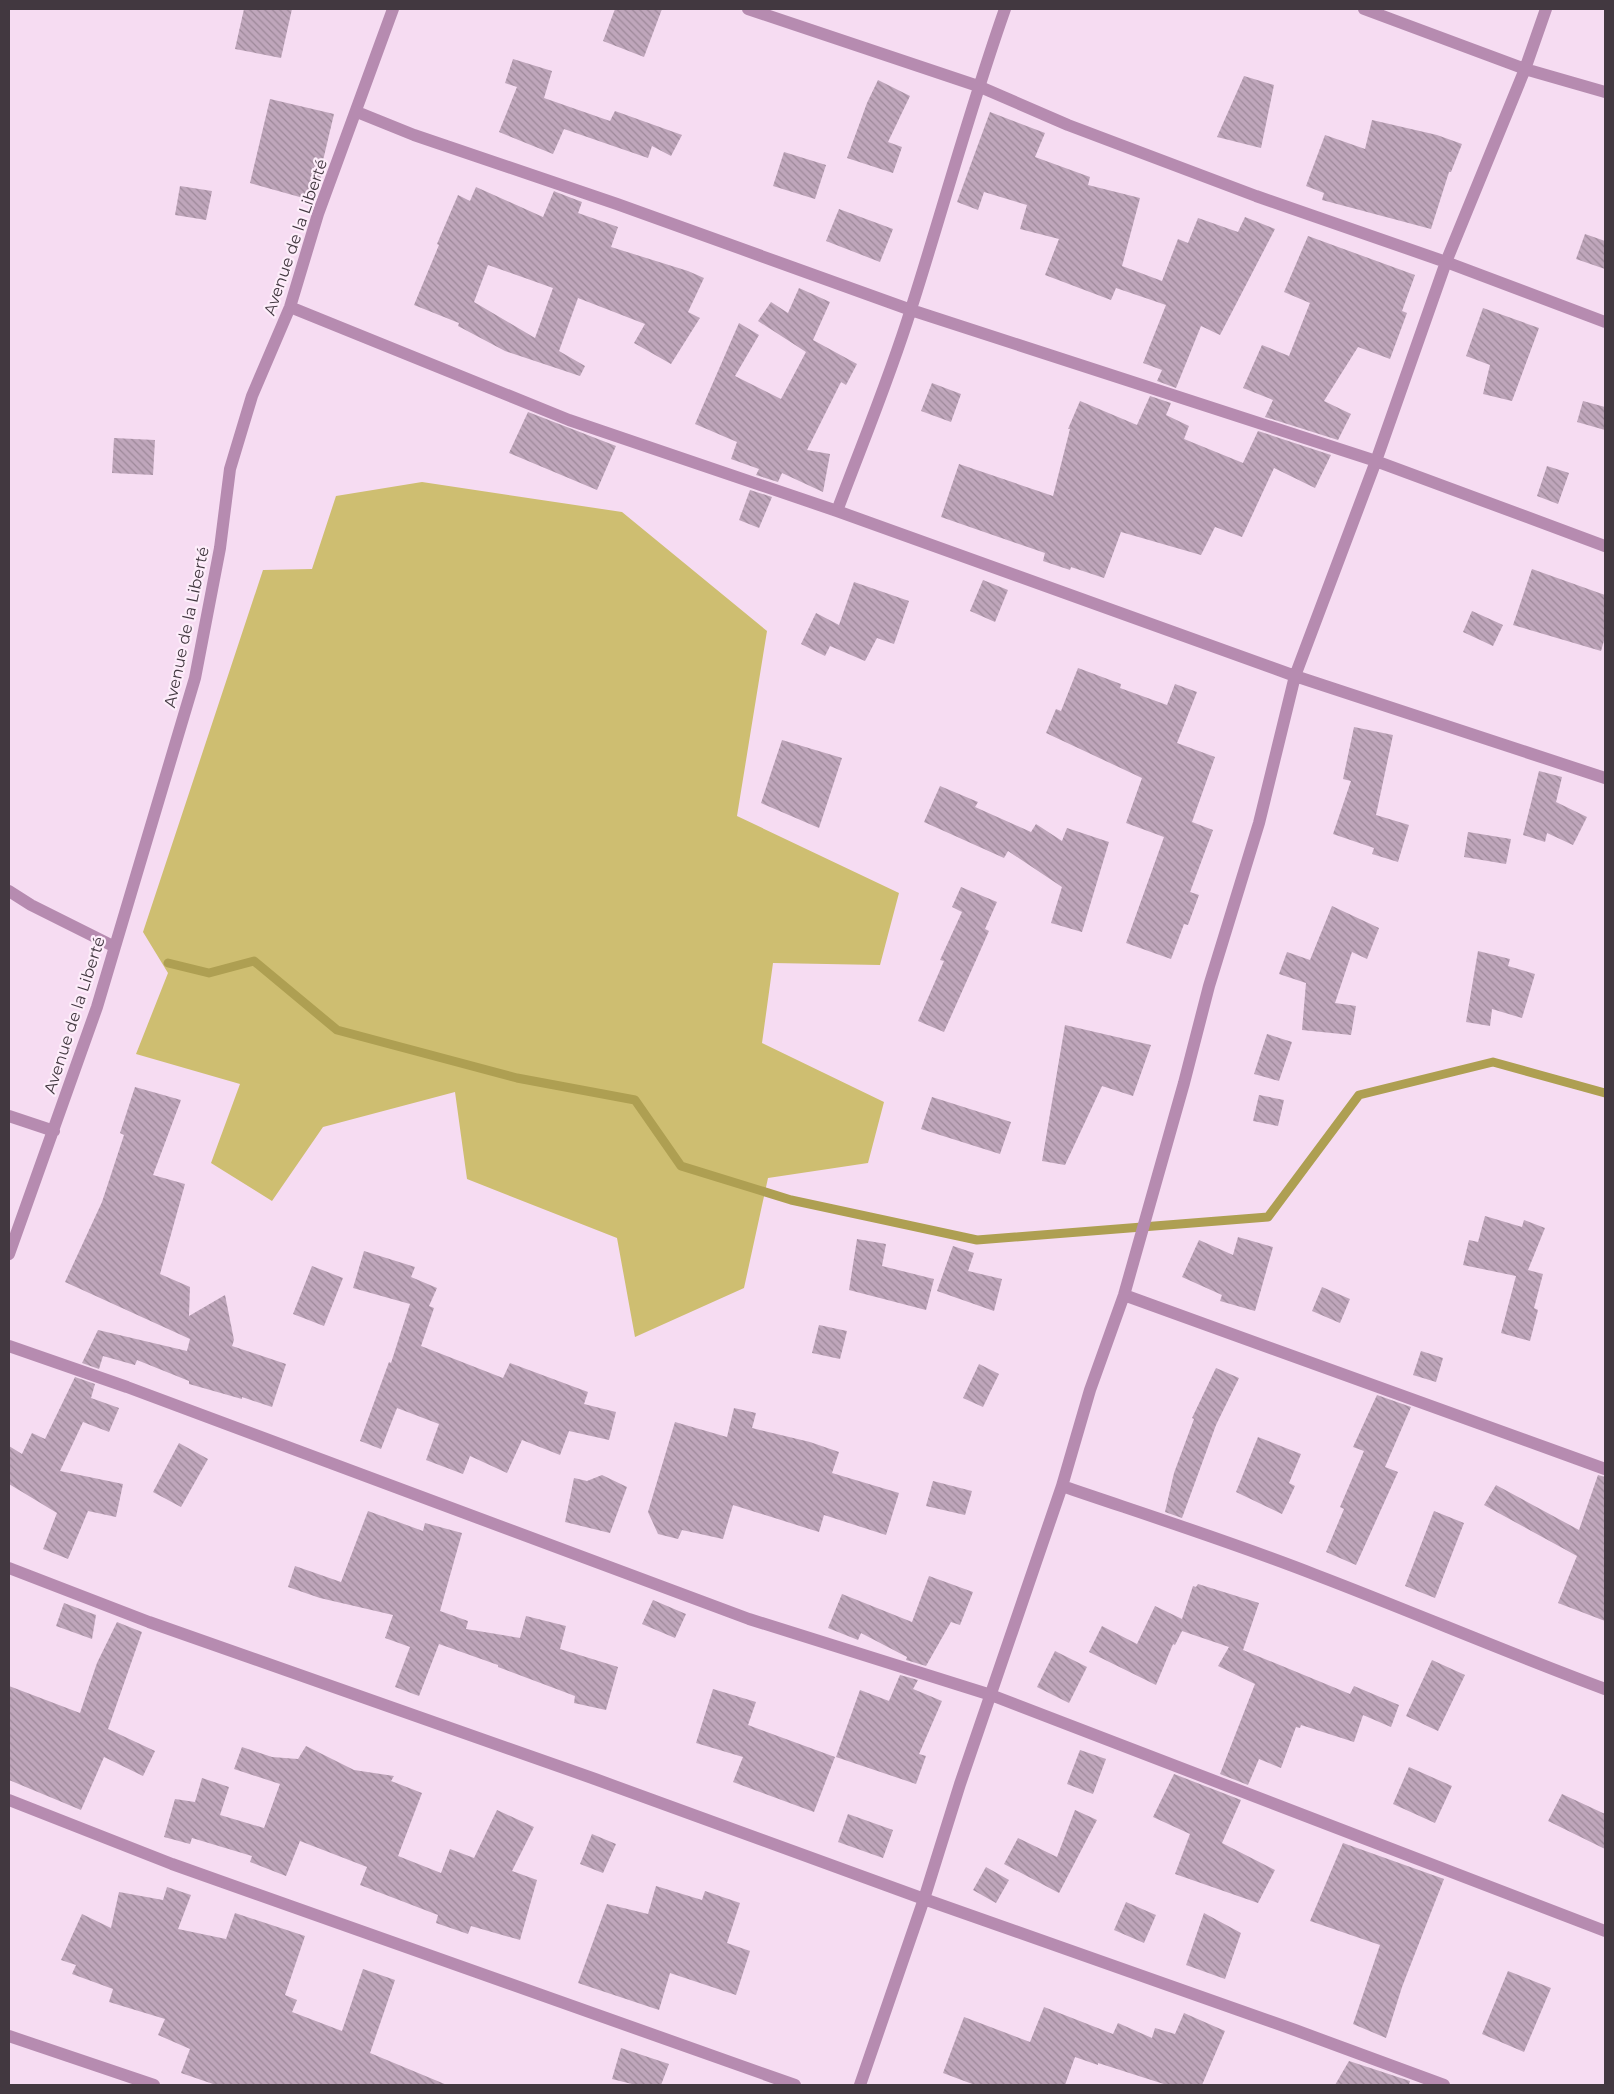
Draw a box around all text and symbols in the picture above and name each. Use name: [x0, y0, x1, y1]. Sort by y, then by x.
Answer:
street label: Avenue de la Liberté: [260, 157, 331, 318]
street label: Avenue de la Liberté: [160, 545, 213, 709]
street label: Avenue de la Liberté: [40, 934, 109, 1096]

